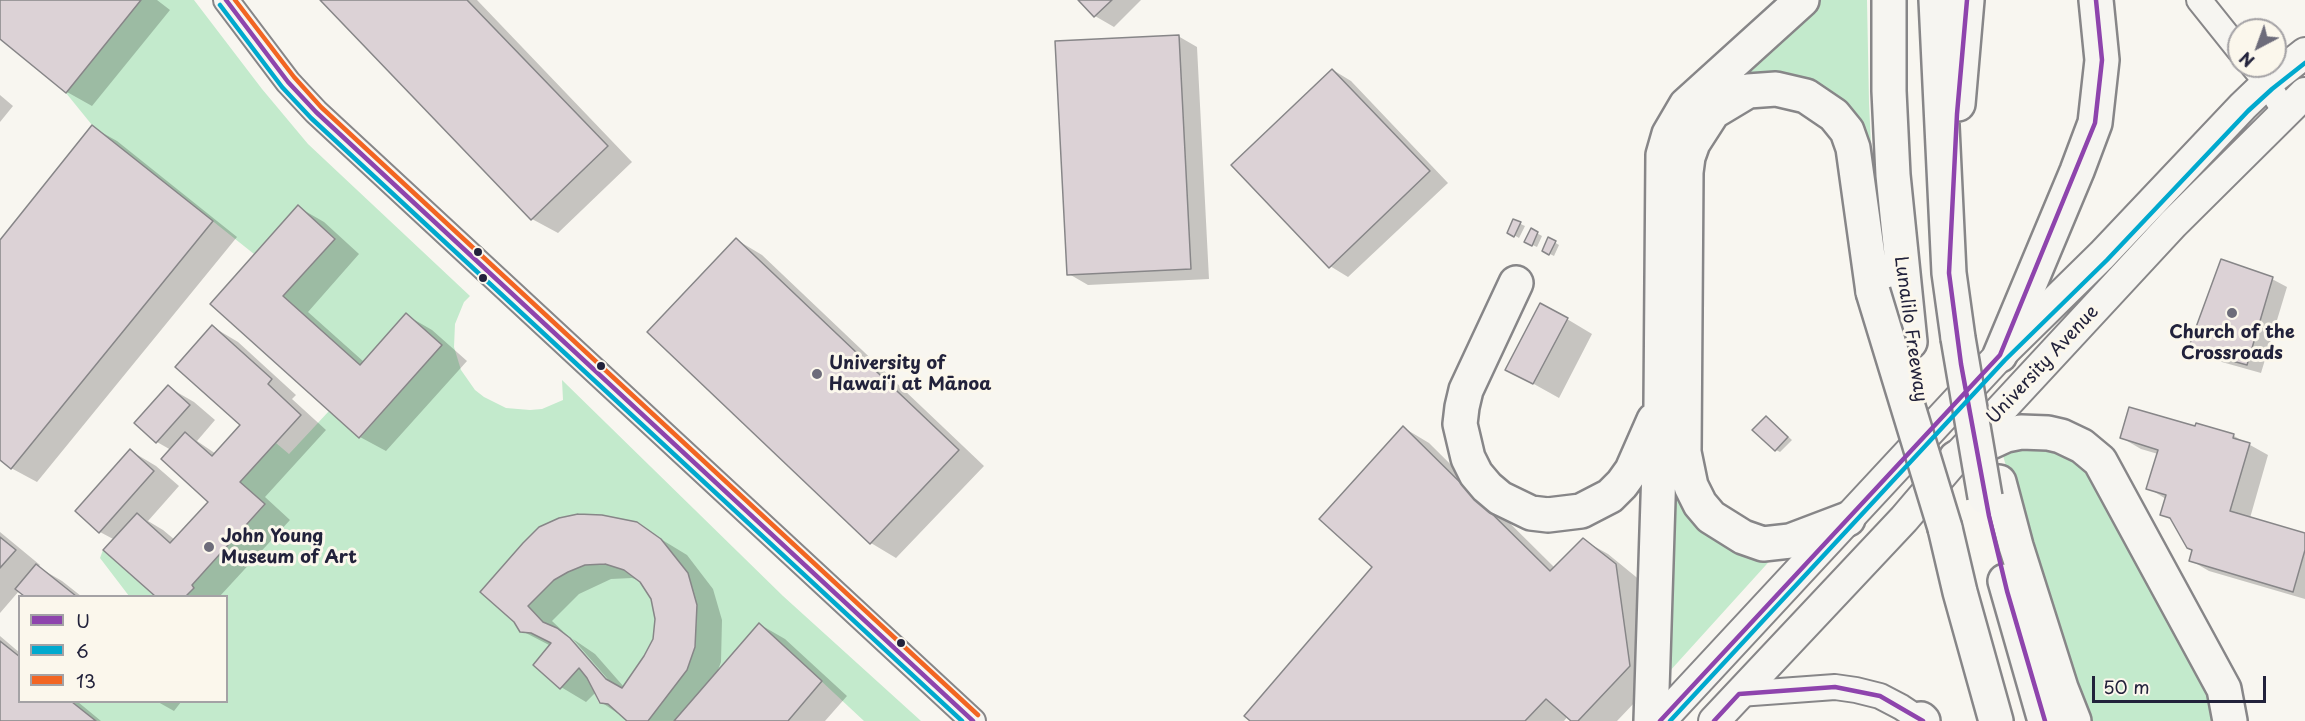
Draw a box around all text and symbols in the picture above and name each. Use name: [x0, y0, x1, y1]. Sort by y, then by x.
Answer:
north arrow: [2227, 18, 2287, 78]
text: N: [2234, 47, 2259, 73]
unlabelled marker: [472, 246, 484, 258]
street label: Lunalilo Freeway: [1889, 255, 1931, 403]
unlabelled marker: [477, 272, 489, 284]
street label: University Avenue: [1983, 301, 2103, 429]
marker: Church of the Crossroads: [2225, 306, 2239, 320]
place label: Church of the Crossroads: [2169, 322, 2295, 364]
place label: University of Hawaiʻi at Mānoa: [829, 353, 991, 395]
unlabelled marker: [595, 360, 607, 372]
marker: University of Hawaiʻi at Mānoa: [810, 367, 824, 381]
place label: John Young Museum of Art: [221, 526, 357, 568]
marker: John Young Museum of Art: [202, 540, 216, 554]
legend: [18, 595, 228, 703]
text: U: [76, 607, 90, 634]
text: 6: [76, 637, 89, 664]
unlabelled marker: [895, 637, 907, 649]
scale bar: [2095, 664, 2269, 702]
text: 13: [76, 667, 96, 694]
text: 50 m: [2103, 673, 2150, 700]

